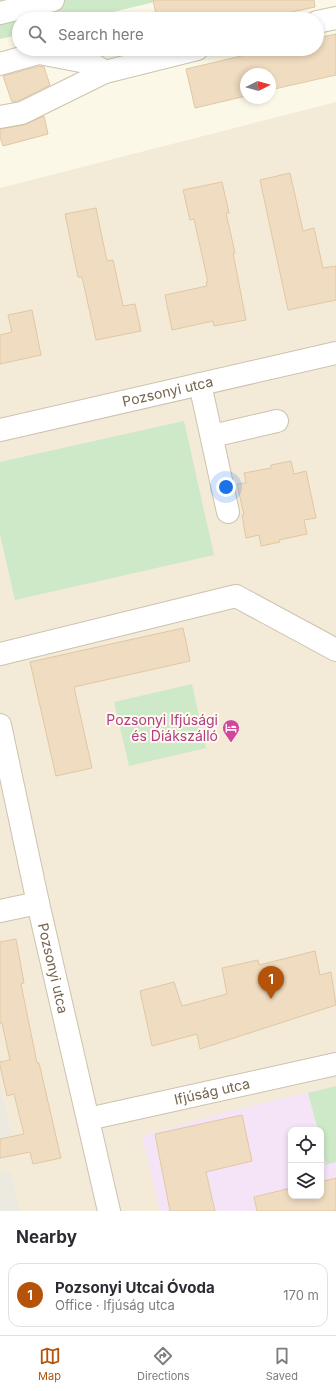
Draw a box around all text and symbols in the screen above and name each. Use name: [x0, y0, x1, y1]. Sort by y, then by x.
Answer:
search box: [12, 12, 324, 56]
icon: search: [26, 23, 48, 45]
text: Search here: [58, 25, 144, 44]
north arrow: [240, 68, 276, 104]
street label: Pozsonyi utca: [120, 372, 215, 410]
your location: [216, 477, 236, 497]
place label: Pozsonyi Ifjúsági és Diákszálló: [106, 711, 218, 744]
hotel icon: Pozsonyi Ifjúsági és Diákszálló: [221, 718, 241, 743]
street label: Pozsonyi utca: [35, 921, 72, 1015]
pin: 1: [258, 966, 284, 999]
street label: Ifjúság utca: [172, 1074, 251, 1108]
map controls: [288, 1127, 324, 1199]
button: locate: [288, 1127, 324, 1163]
button: layers: [288, 1163, 324, 1199]
text: Nearby: [16, 1227, 77, 1247]
text: Pozsonyi Utcai Óvoda: [55, 1278, 215, 1297]
text: 1: [27, 1287, 33, 1303]
text: 170 m: [283, 1287, 319, 1303]
text: Office · Ifjúság utca: [55, 1297, 175, 1313]
tab: Map: [38, 1345, 61, 1383]
tab: Directions: [137, 1345, 190, 1383]
tab: Saved: [266, 1345, 298, 1383]

